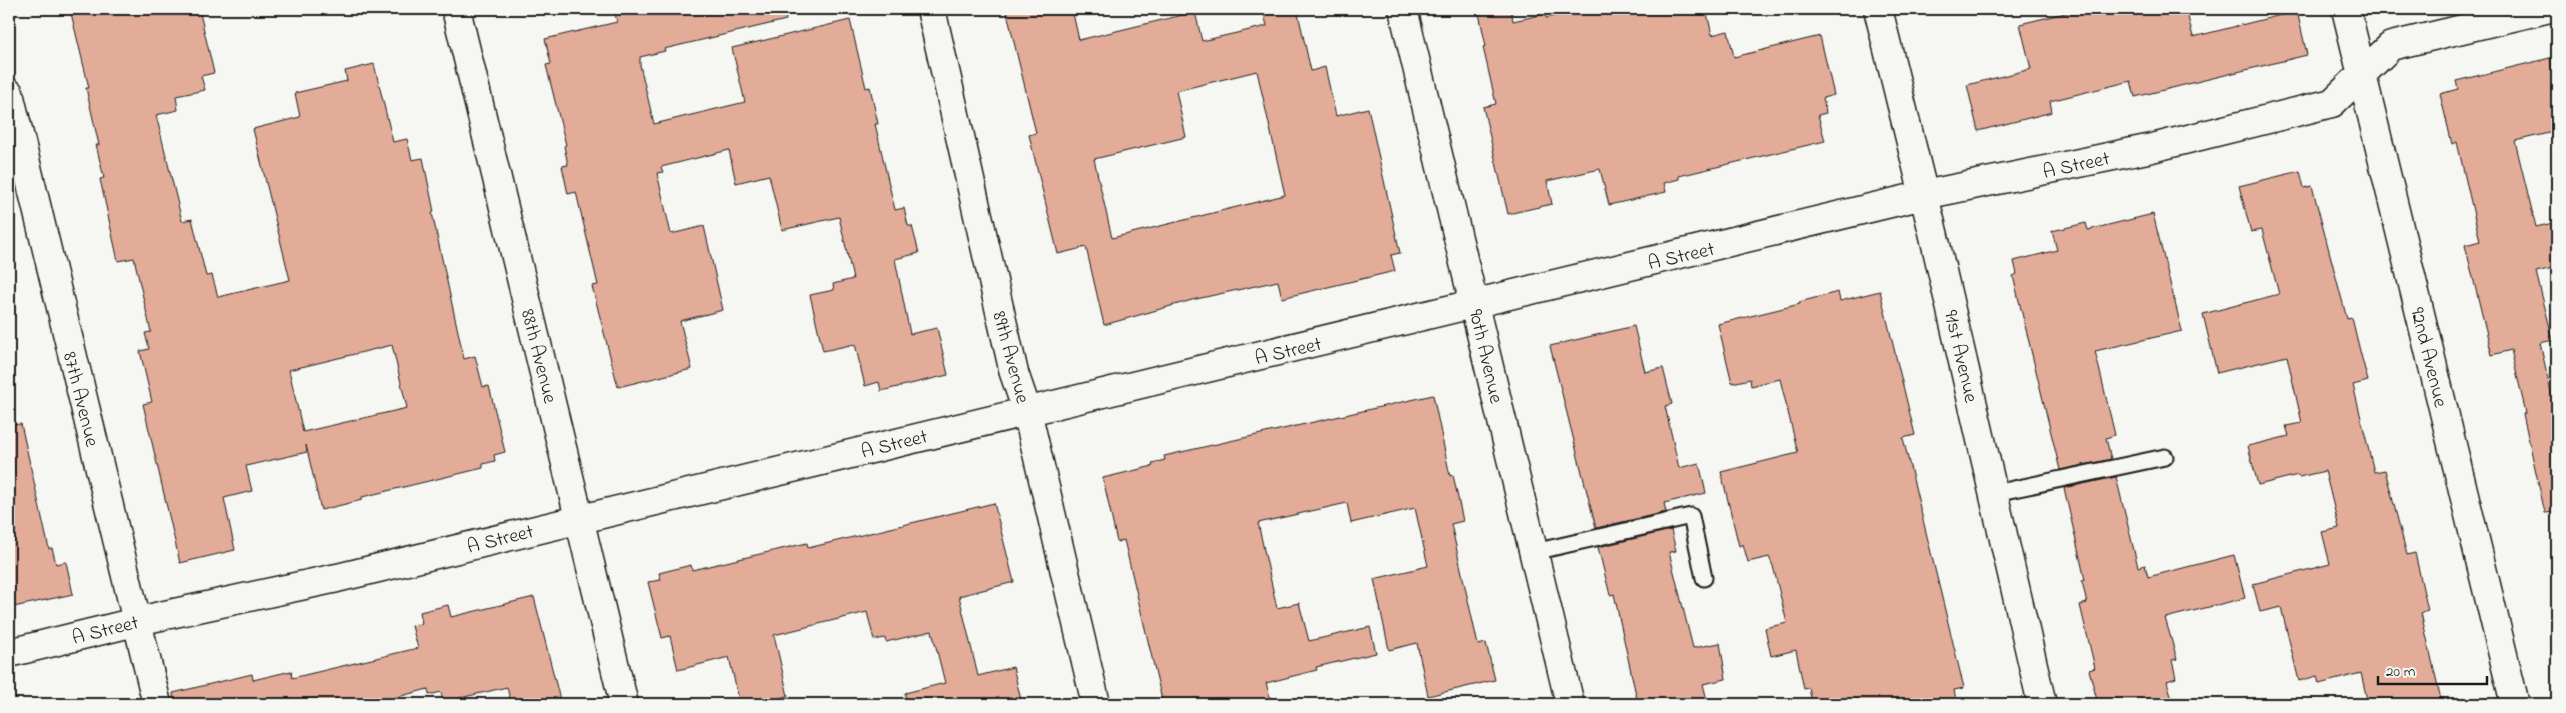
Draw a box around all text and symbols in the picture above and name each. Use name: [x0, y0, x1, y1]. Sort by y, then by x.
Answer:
street label: A Street: [2040, 145, 2113, 188]
street label: A Street: [1645, 236, 1718, 279]
street label: 92nd Avenue: [2401, 305, 2454, 411]
street label: 88th Avenue: [512, 307, 563, 407]
street label: 90th Avenue: [1460, 307, 1509, 406]
street label: 91st Avenue: [1935, 307, 1984, 406]
street label: 89th Avenue: [983, 308, 1036, 407]
street label: A Street: [1252, 331, 1325, 374]
street label: 87th Avenue: [54, 349, 105, 450]
street label: A Street: [858, 423, 931, 468]
street label: A Street: [464, 518, 537, 563]
street label: A Street: [69, 609, 142, 654]
scale bar: [2378, 653, 2487, 685]
text: 20 m: [2386, 661, 2416, 683]

